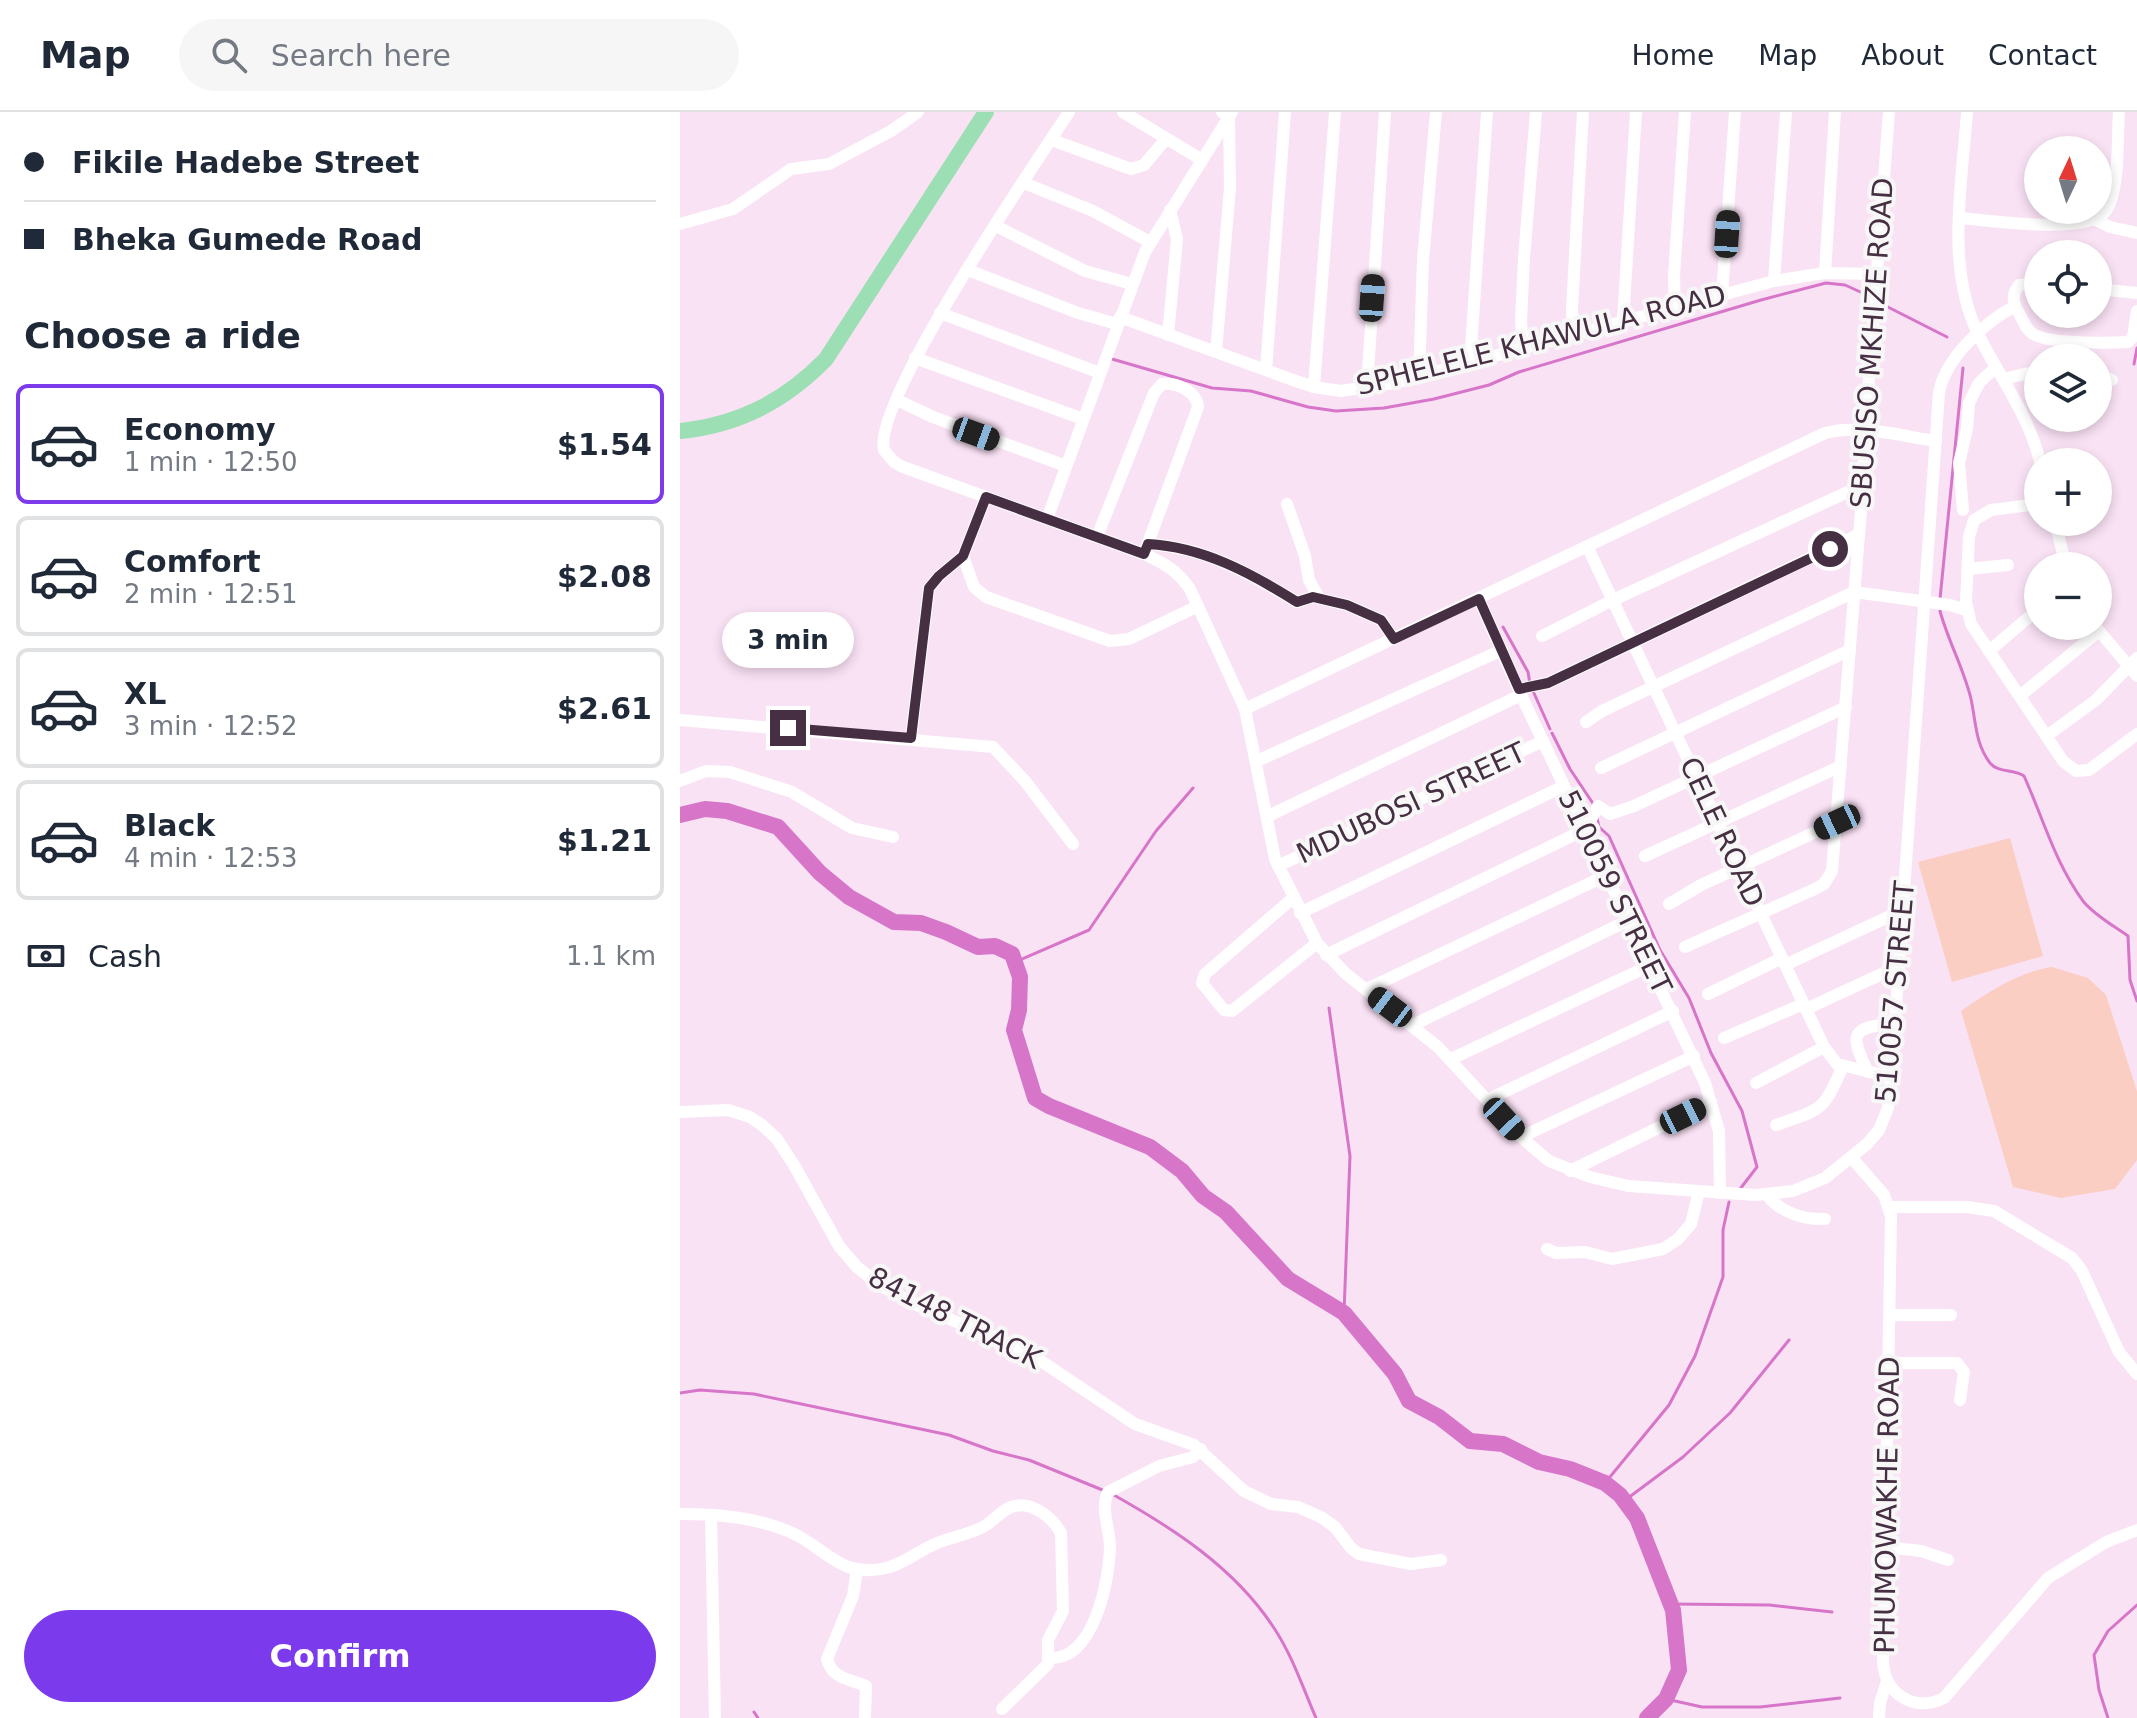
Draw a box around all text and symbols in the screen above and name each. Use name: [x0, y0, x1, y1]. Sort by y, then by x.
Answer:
search box: [179, 19, 739, 91]
text: Map: [40, 33, 131, 77]
icon: search: [207, 33, 251, 77]
text: Search here: [271, 38, 451, 73]
text: Home: [1631, 39, 1714, 72]
text: Map: [1758, 39, 1817, 72]
text: About: [1861, 39, 1944, 72]
text: Contact: [1988, 39, 2097, 72]
north arrow: [2024, 136, 2112, 224]
map controls: [2024, 136, 2112, 640]
text: Fikile Hadebe Street: [72, 145, 419, 180]
street label: SBUSISO MKHIZE ROAD: [1844, 176, 1900, 510]
car: [1713, 209, 1741, 259]
text: Bheka Gumede Road: [72, 222, 423, 257]
button: locate: [2024, 240, 2112, 328]
car: [1358, 273, 1386, 323]
street label: SPHELELE KHAWULA ROAD: [1353, 278, 1729, 402]
text: Choose a ride: [24, 315, 301, 356]
button: layers: [2024, 344, 2112, 432]
icon: car: [28, 408, 100, 480]
text: Economy: [124, 412, 276, 447]
car: [949, 415, 1003, 453]
text: $1.54: [557, 427, 652, 462]
text: 1 min · 12:50: [124, 447, 298, 477]
button: +: [2024, 448, 2112, 536]
route start: [1812, 531, 1848, 567]
icon: car: [28, 540, 100, 612]
text: Comfort: [124, 544, 261, 579]
button: −: [2024, 552, 2112, 640]
text: $2.08: [557, 559, 652, 594]
text: 2 min · 12:51: [124, 579, 298, 609]
callout: 3 min: [722, 612, 854, 668]
text: 3 min: [747, 625, 829, 655]
icon: car: [28, 672, 100, 744]
text: XL: [124, 676, 166, 711]
text: $2.61: [557, 691, 652, 726]
route end: [770, 710, 806, 746]
text: 3 min · 12:52: [124, 711, 298, 741]
street label: MDUBOSI STREET: [1291, 735, 1531, 871]
street label: CELE ROAD: [1673, 752, 1771, 912]
street label: 510059 STREET: [1551, 785, 1679, 1000]
car: [1810, 801, 1864, 843]
icon: car: [28, 804, 100, 876]
text: Black: [124, 808, 215, 843]
text: $1.21: [557, 823, 652, 858]
text: 4 min · 12:53: [124, 843, 298, 873]
street label: 510057 STREET: [1869, 879, 1921, 1104]
icon: cash: [24, 934, 68, 978]
text: Cash: [88, 939, 162, 974]
text: 1.1 km: [566, 941, 656, 971]
car: [1364, 983, 1416, 1031]
car: [1479, 1093, 1529, 1145]
car: [1656, 1095, 1710, 1137]
street label: 84148 TRACK: [863, 1260, 1048, 1376]
street label: PHUMOWAKHE ROAD: [1868, 1356, 1906, 1654]
button: Confirm: [24, 1610, 656, 1702]

